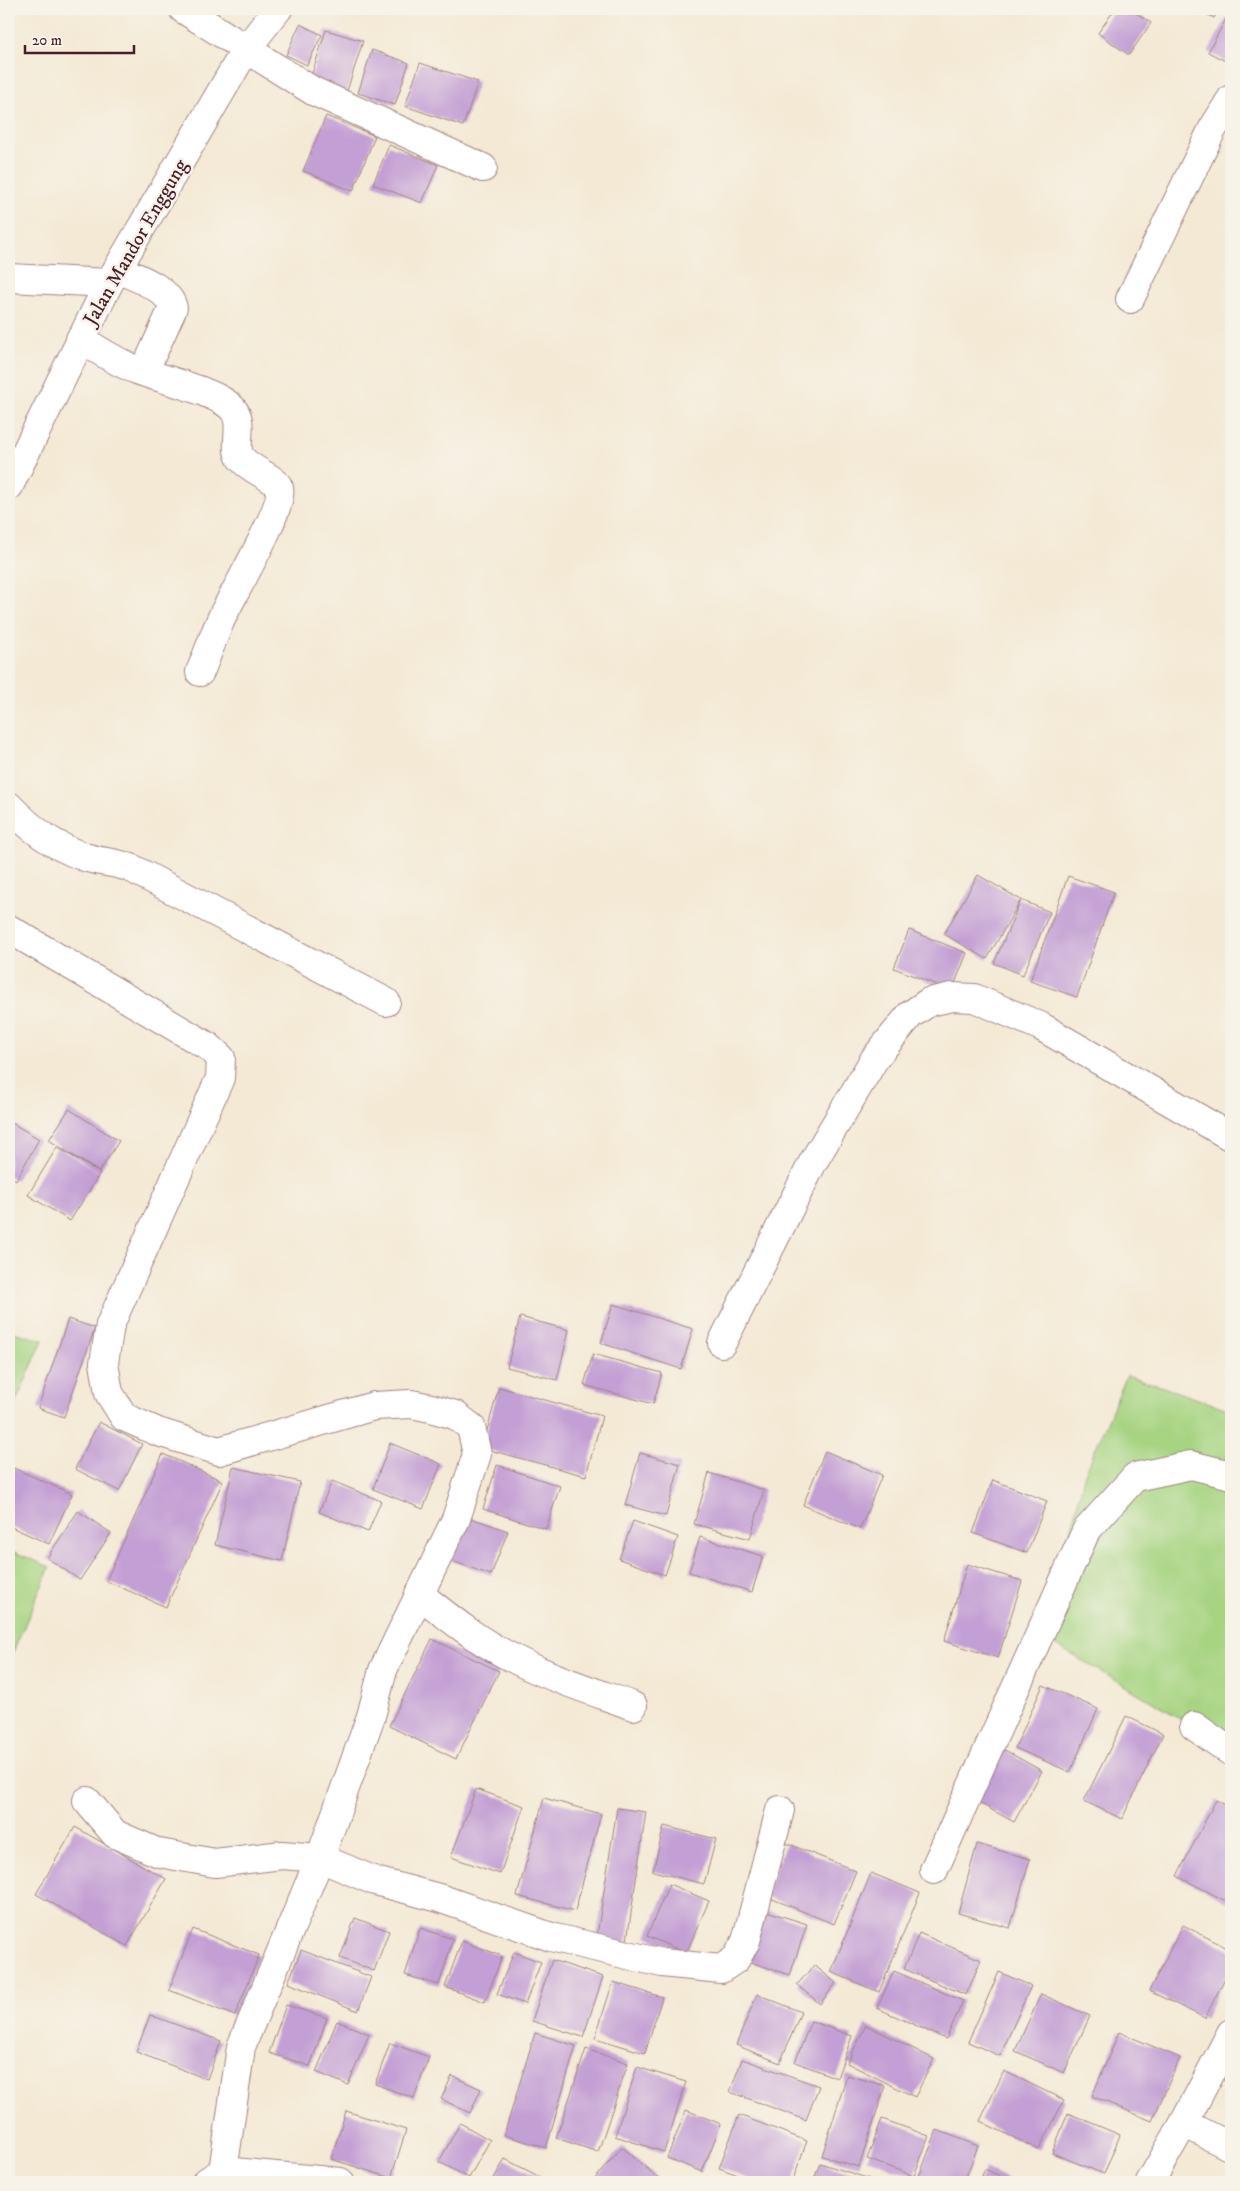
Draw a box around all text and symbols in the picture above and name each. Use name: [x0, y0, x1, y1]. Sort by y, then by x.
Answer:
scale bar: [25, 22, 134, 54]
text: 20 m: [32, 31, 62, 50]
street label: Jalan Mandor Enggung: [78, 155, 194, 332]

